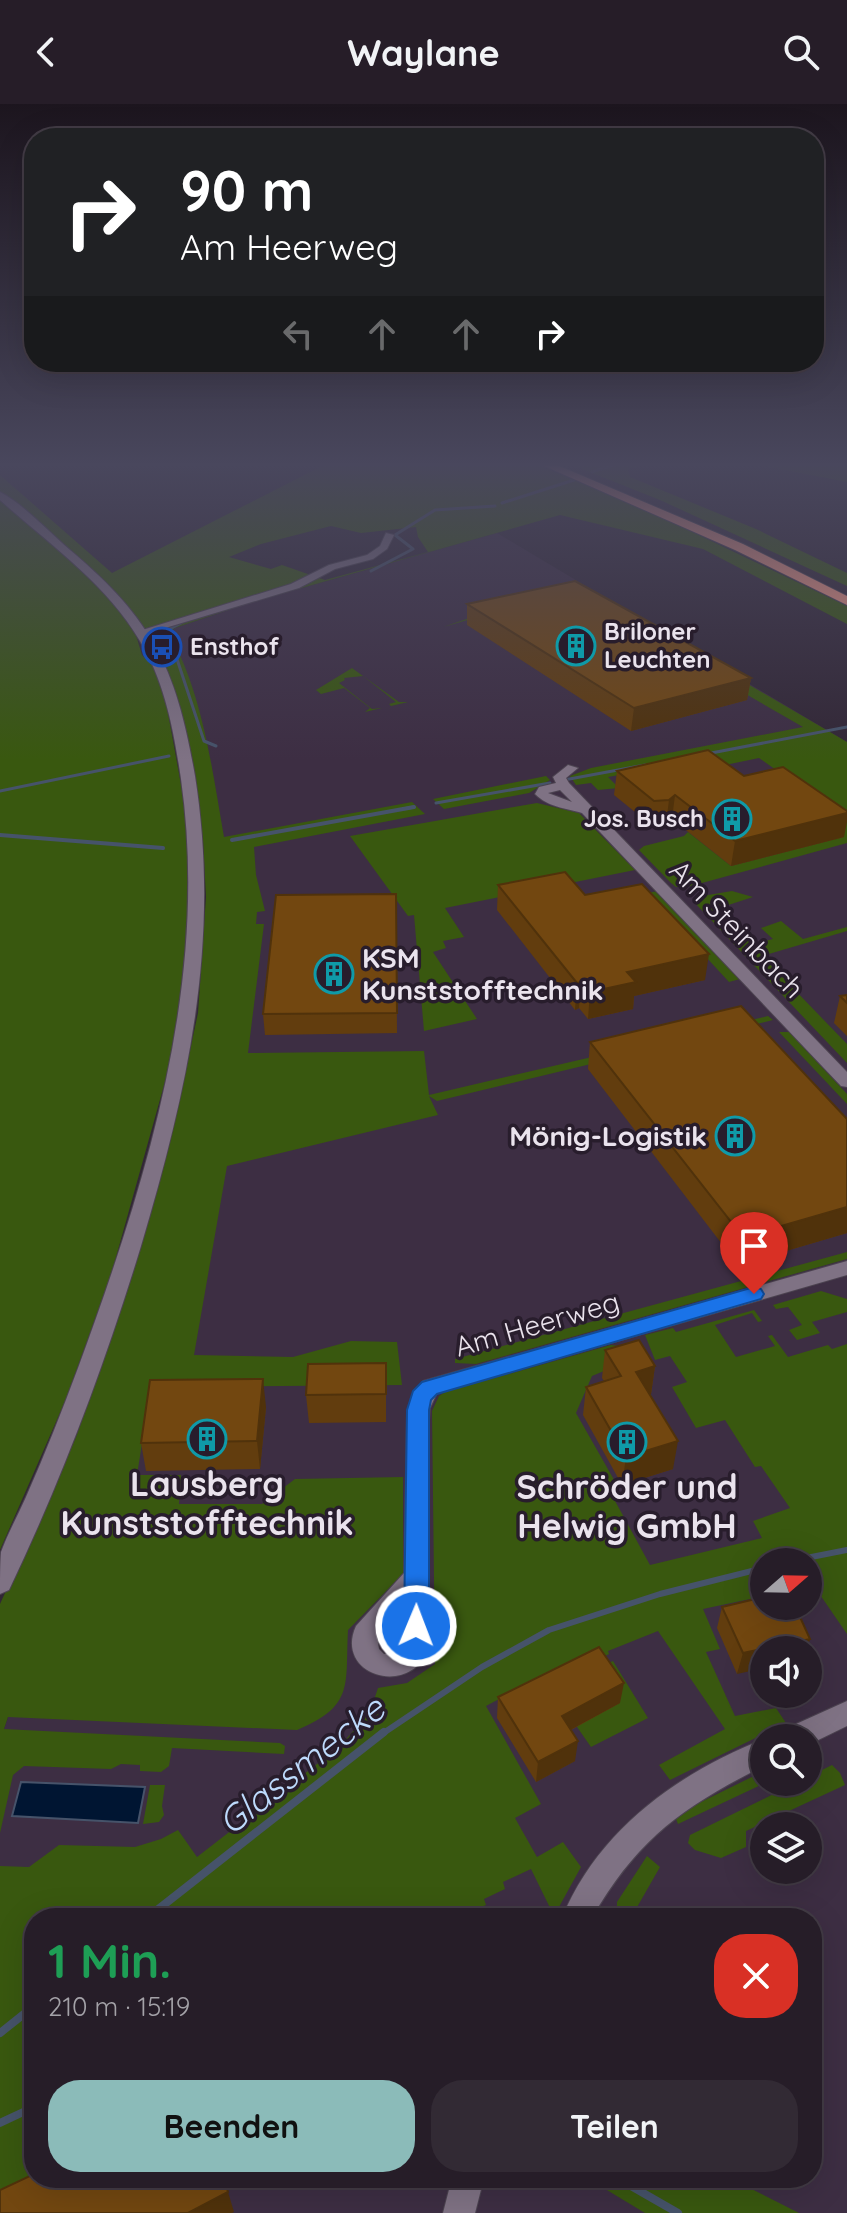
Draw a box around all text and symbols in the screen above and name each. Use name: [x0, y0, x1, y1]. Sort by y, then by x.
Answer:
icon: back: [24, 30, 68, 74]
text: Waylane: [347, 30, 500, 75]
icon: search: [779, 30, 823, 74]
text: 90 m: [180, 155, 314, 225]
icon: right: [48, 160, 152, 264]
text: Am Heerweg: [180, 224, 398, 269]
icon: left: [276, 312, 320, 356]
icon: ahead: [360, 312, 404, 356]
icon: ahead: [444, 312, 488, 356]
icon: right: [528, 312, 572, 356]
place label: Briloner Leuchten: [604, 616, 710, 674]
building icon: Briloner Leuchten: [555, 625, 597, 667]
bus stop icon: Ensthof: [141, 626, 183, 668]
place label: Ensthof: [190, 631, 279, 661]
building icon: Jos. Busch: [711, 798, 753, 840]
place label: Jos. Busch: [584, 803, 704, 833]
street label: Am Steinbach: [663, 852, 812, 1005]
place label: KSM Kunststofftechnik: [362, 940, 603, 1007]
building icon: KSM Kunststofftechnik: [313, 953, 355, 995]
building icon: Mönig-Logistik: [714, 1115, 756, 1157]
place label: Mönig-Logistik: [509, 1118, 707, 1153]
pin: [720, 1212, 788, 1294]
icon: arrive: [732, 1224, 776, 1268]
street label: Am Heerweg: [451, 1283, 623, 1364]
building icon: Lausberg Kunststofftechnik: [186, 1418, 228, 1460]
building icon: Schröder und Helwig GmbH: [606, 1421, 648, 1463]
place label: Lausberg Kunststofftechnik: [60, 1462, 354, 1544]
place label: Schröder und Helwig GmbH: [516, 1465, 738, 1547]
north arrow: [750, 1548, 822, 1620]
map controls: [750, 1548, 822, 1884]
position arrow: [374, 1584, 458, 1668]
button: sound: [750, 1636, 822, 1708]
water label: Glassmecke: [208, 1684, 394, 1844]
button: search: [750, 1724, 822, 1796]
button: layers: [750, 1812, 822, 1884]
text: 1 Min.: [48, 1930, 171, 1990]
button: close: [714, 1934, 798, 2018]
text: 210 m · 15:19: [48, 1990, 190, 2023]
button: Beenden: [48, 2080, 415, 2172]
button: Teilen: [431, 2080, 798, 2172]

